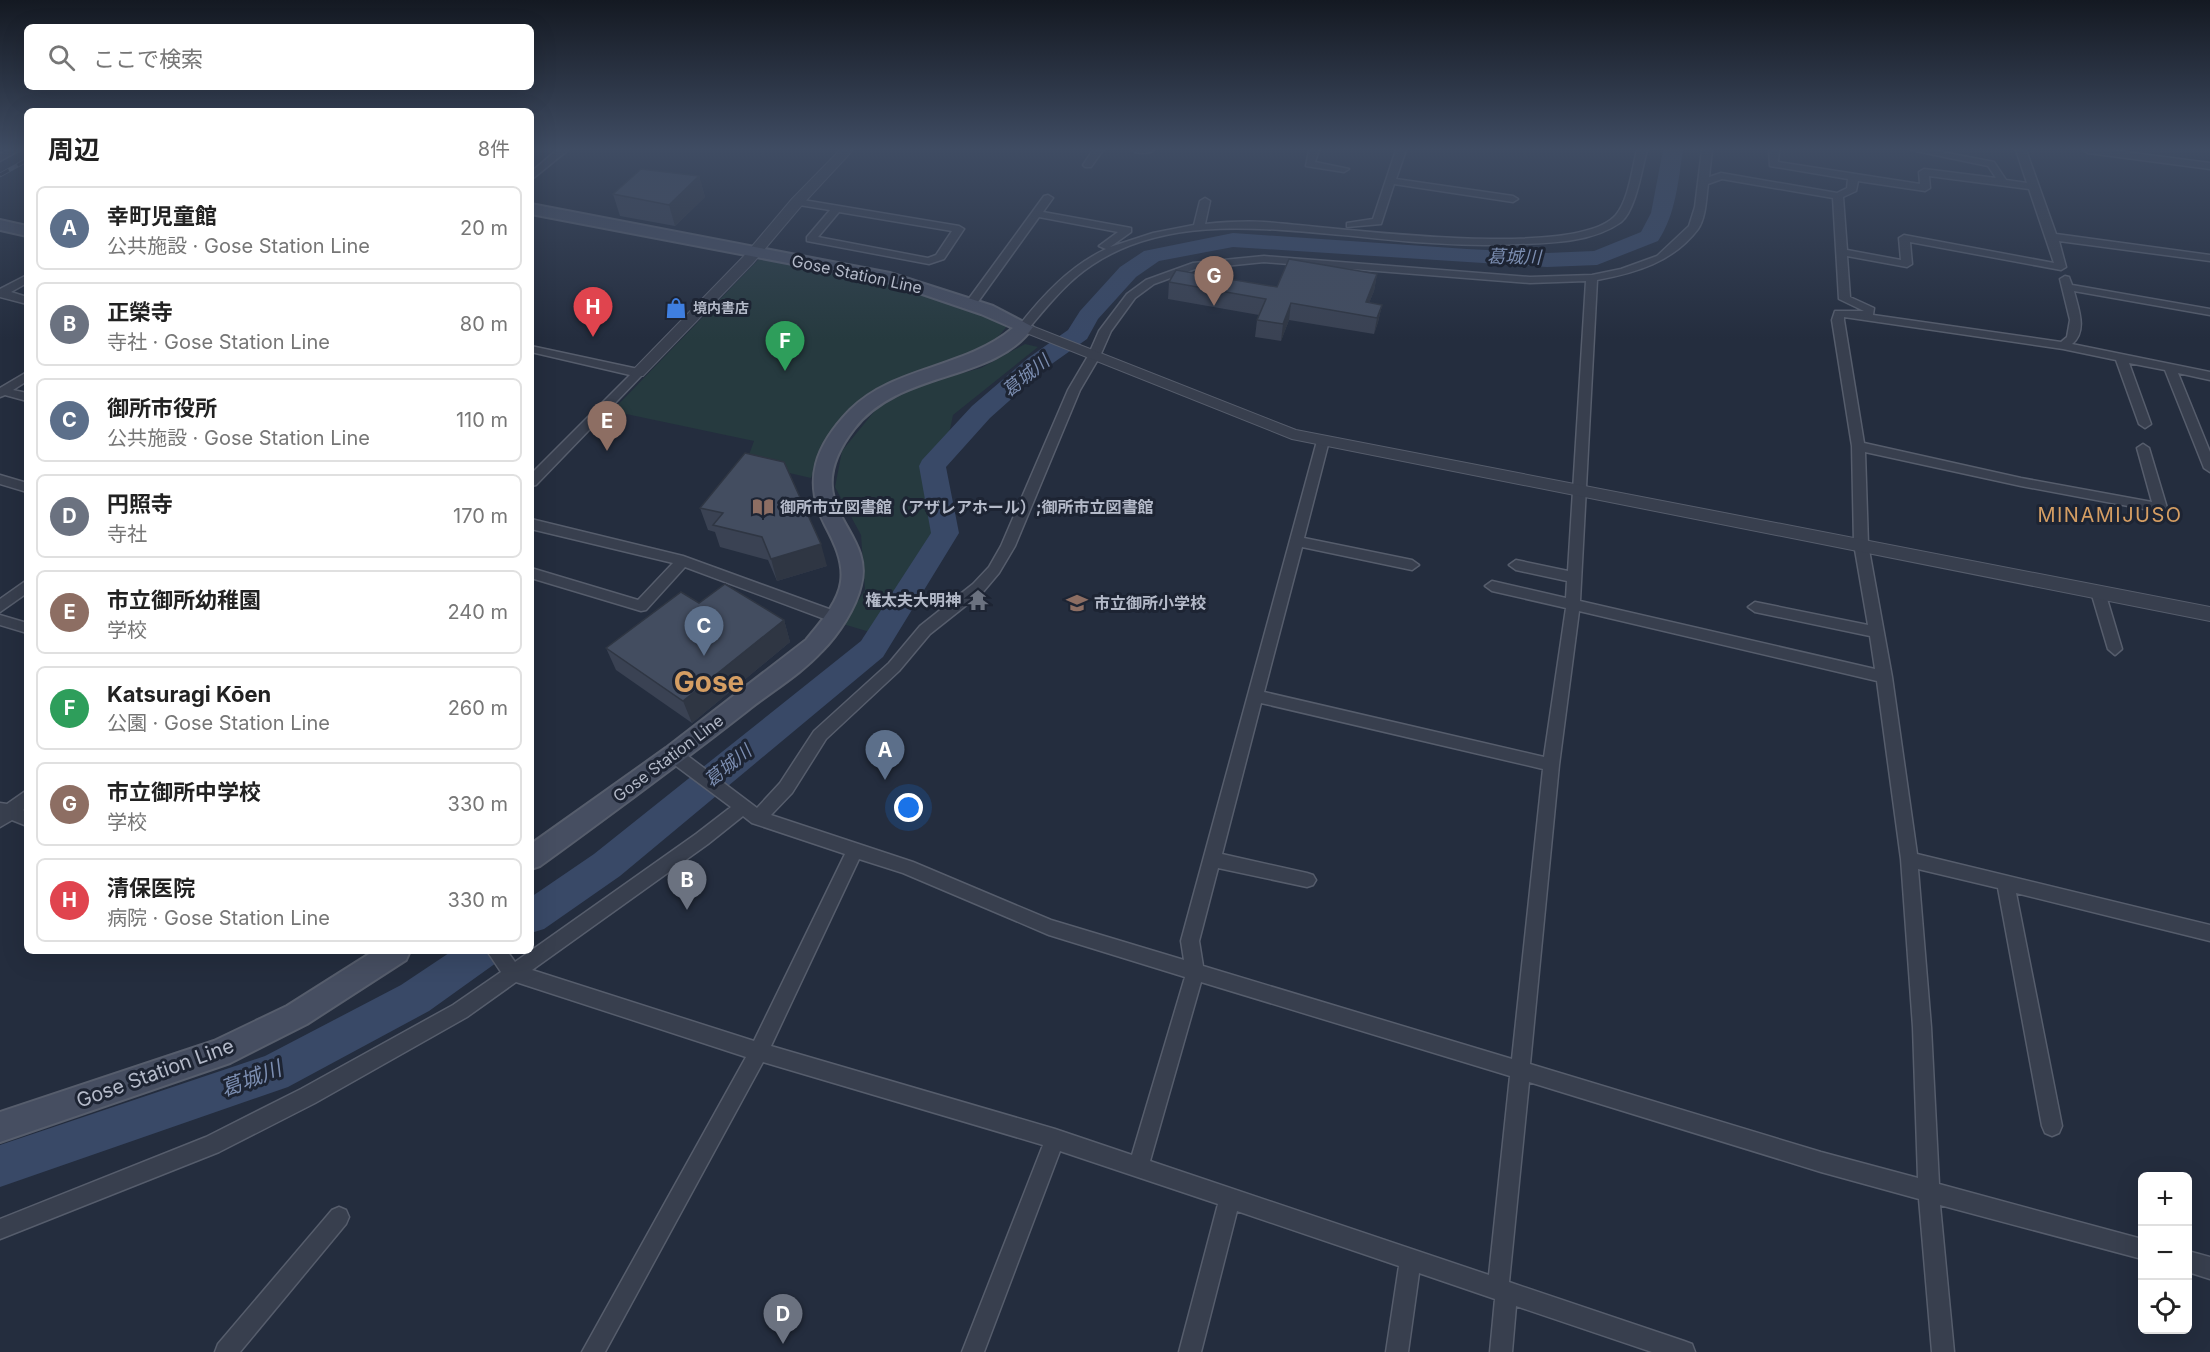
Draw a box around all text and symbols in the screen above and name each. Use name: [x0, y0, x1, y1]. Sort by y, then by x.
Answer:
search box: [24, 24, 534, 90]
icon: search: [45, 41, 78, 74]
text: ここで検索: [93, 46, 203, 72]
text: 周辺: [48, 134, 100, 165]
text: 8件: [478, 137, 510, 161]
text: 幸町児童館: [107, 203, 217, 229]
text: A: [62, 216, 77, 240]
text: 20 m: [460, 216, 508, 240]
text: 公共施設 · Gose Station Line: [107, 234, 370, 258]
water label: 葛城川: [1487, 246, 1543, 268]
street label: Gose Station Line: [790, 250, 924, 298]
pin: G: [1194, 256, 1234, 306]
pin: H: [574, 288, 612, 337]
shop icon: 境内書店: [664, 296, 688, 320]
text: 正榮寺: [107, 299, 173, 325]
place label: 境内書店: [693, 299, 749, 316]
text: B: [63, 312, 76, 336]
text: 80 m: [460, 312, 508, 336]
pin: F: [766, 322, 804, 371]
text: 寺社 · Gose Station Line: [107, 330, 330, 354]
water label: 葛城川: [998, 349, 1055, 401]
text: 御所市役所: [107, 395, 217, 421]
pin: E: [588, 402, 626, 451]
text: C: [62, 408, 77, 432]
text: 110 m: [456, 408, 508, 432]
text: 公共施設 · Gose Station Line: [107, 426, 370, 450]
text: 円照寺: [107, 491, 173, 517]
library icon: 御所市立図書館（アザレアホール）;御所市立図書館: [751, 495, 775, 519]
place label: 御所市立図書館（アザレアホール）;御所市立図書館: [780, 497, 1154, 517]
district label: MINAMIJUSO: [2037, 503, 2183, 527]
text: D: [62, 504, 77, 528]
text: 170 m: [453, 504, 508, 528]
text: 寺社: [107, 522, 147, 546]
text: 市立御所幼稚園: [107, 587, 261, 613]
temple icon: 権太夫大明神: [966, 588, 990, 612]
place label: 権太夫大明神: [865, 590, 961, 610]
school or university icon: 市立御所小学校: [1065, 591, 1089, 615]
place label: 市立御所小学校: [1094, 593, 1206, 613]
text: E: [63, 600, 76, 624]
text: 240 m: [447, 600, 508, 624]
pin: C: [684, 606, 724, 656]
text: 学校: [107, 618, 147, 642]
district label: Gose: [674, 665, 744, 699]
text: Katsuragi Kōen: [107, 681, 271, 707]
text: F: [64, 696, 75, 720]
text: 260 m: [448, 696, 508, 720]
street label: Gose Station Line: [609, 710, 727, 806]
text: 公園 · Gose Station Line: [107, 711, 330, 735]
pin: A: [866, 730, 904, 780]
water label: 葛城川: [700, 739, 757, 791]
text: 市立御所中学校: [107, 779, 261, 805]
text: G: [62, 792, 77, 816]
text: 330 m: [448, 792, 508, 816]
your location: [894, 793, 923, 822]
text: 学校: [107, 810, 147, 834]
pin: B: [668, 860, 706, 910]
text: 清保医院: [107, 875, 195, 901]
text: H: [62, 888, 77, 912]
text: 330 m: [448, 888, 508, 912]
text: 病院 · Gose Station Line: [107, 906, 330, 930]
street label: Gose Station Line: [73, 1033, 237, 1113]
water label: 葛城川: [217, 1055, 287, 1101]
map controls: [2138, 1172, 2192, 1334]
button: +: [2138, 1172, 2192, 1226]
button: −: [2138, 1226, 2192, 1280]
button: locate: [2138, 1280, 2192, 1334]
pin: D: [764, 1294, 802, 1344]

